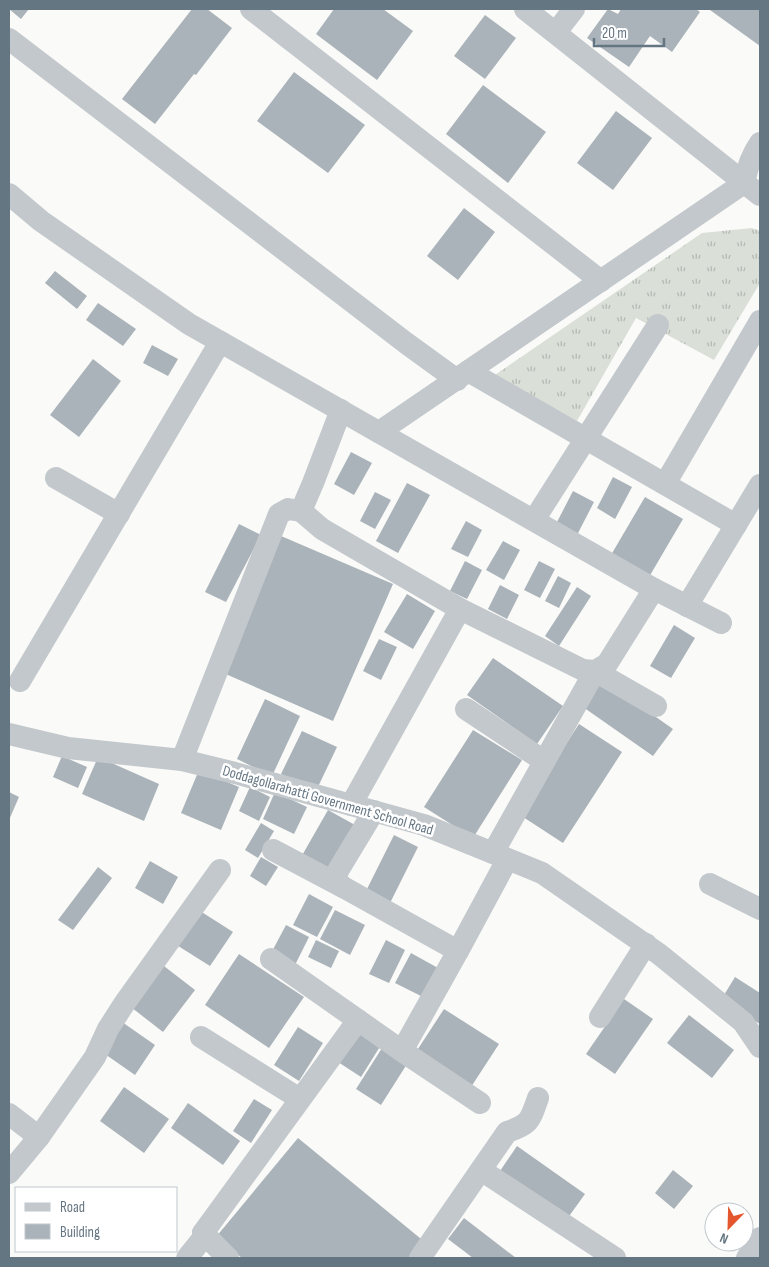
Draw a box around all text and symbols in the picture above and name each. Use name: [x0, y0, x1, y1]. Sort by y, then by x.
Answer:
scale bar: [594, 15, 664, 47]
text: 20 m: [602, 24, 627, 43]
street label: Doddagollarahatti Government School Road: [220, 761, 435, 840]
legend: [15, 1187, 178, 1252]
text: Road: [60, 1198, 85, 1217]
north arrow: [704, 1202, 754, 1252]
text: Building: [60, 1223, 100, 1242]
text: N: [717, 1229, 731, 1248]

